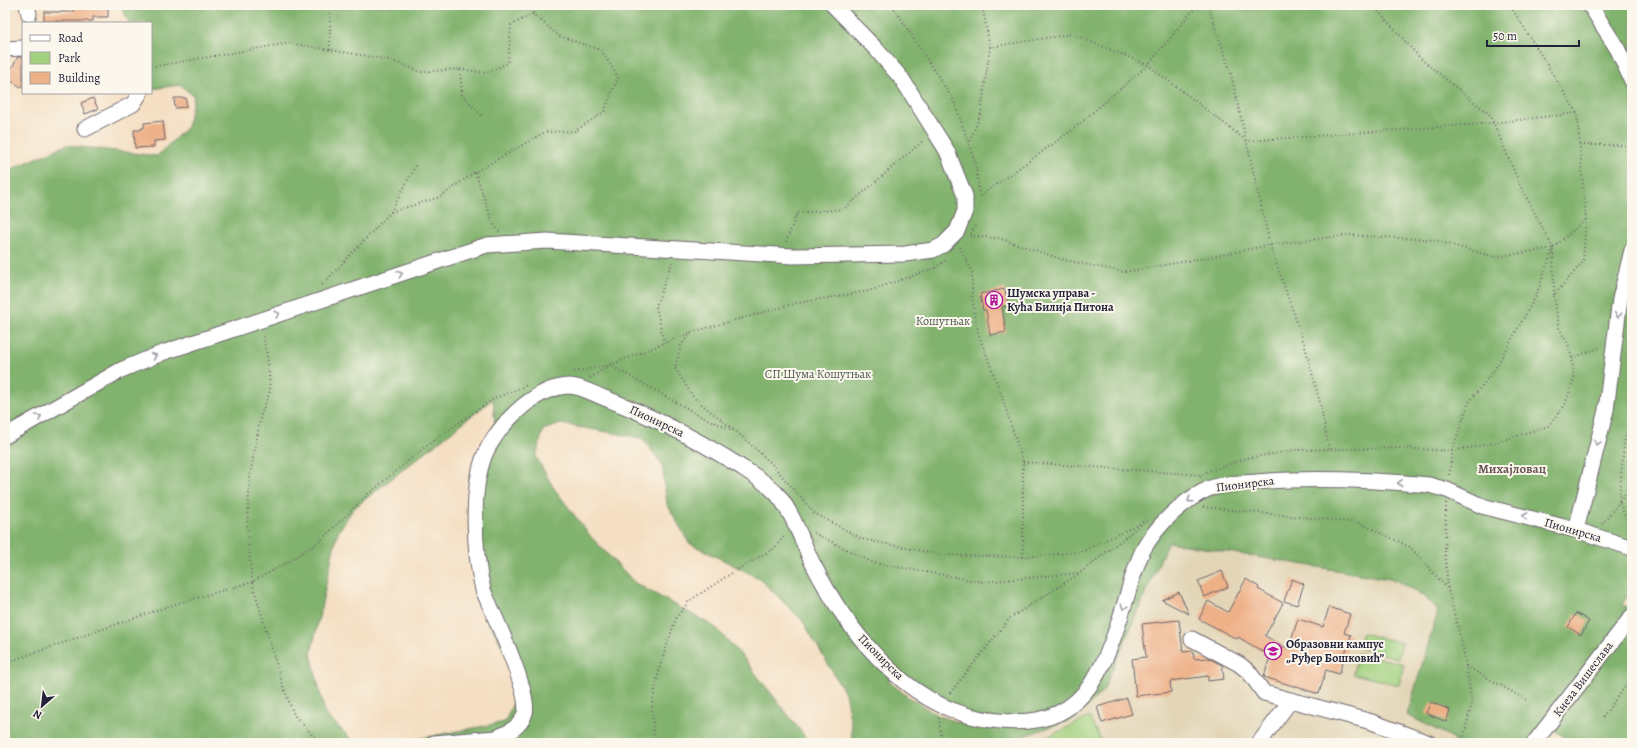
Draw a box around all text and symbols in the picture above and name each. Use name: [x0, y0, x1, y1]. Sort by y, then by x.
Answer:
legend: [22, 22, 152, 94]
scale bar: [1487, 22, 1579, 48]
text: 50 m: [1493, 28, 1517, 44]
text: Road: [58, 30, 84, 46]
text: Park: [58, 50, 81, 66]
text: Building: [58, 70, 100, 86]
one-way arrow: [397, 270, 404, 278]
place label: Шумска управа - Кућа Билија Питона: [1007, 285, 1114, 315]
building icon: Шумска управа - Кућа Билија Питона: [984, 290, 1004, 310]
one-way arrow: [273, 310, 280, 319]
one-way arrow: [1614, 312, 1623, 318]
park label: Кошутњак: [916, 313, 970, 329]
one-way arrow: [149, 353, 157, 361]
park label: СП Шума Кошутњак: [765, 366, 871, 382]
street label: Пионирска: [627, 401, 687, 441]
one-way arrow: [35, 414, 42, 421]
one-way arrow: [1593, 440, 1602, 447]
district label: Михајловац: [1478, 460, 1547, 477]
street label: Пионирска: [1215, 472, 1275, 496]
one-way arrow: [1397, 478, 1403, 487]
one-way arrow: [1188, 495, 1195, 502]
one-way arrow: [1522, 513, 1528, 521]
street label: Пионирска: [1543, 514, 1604, 546]
one-way arrow: [1120, 604, 1129, 611]
street label: Пионирска: [855, 631, 908, 684]
place label: Образовни кампус „Руђер Бошковић”: [1286, 636, 1384, 666]
street label: Кнеза Вишеслава: [1549, 638, 1617, 720]
school or university icon: Образовни кампус „Руђер Бошковић”: [1263, 641, 1283, 661]
north arrow: [22, 686, 62, 726]
text: N: [30, 706, 45, 723]

